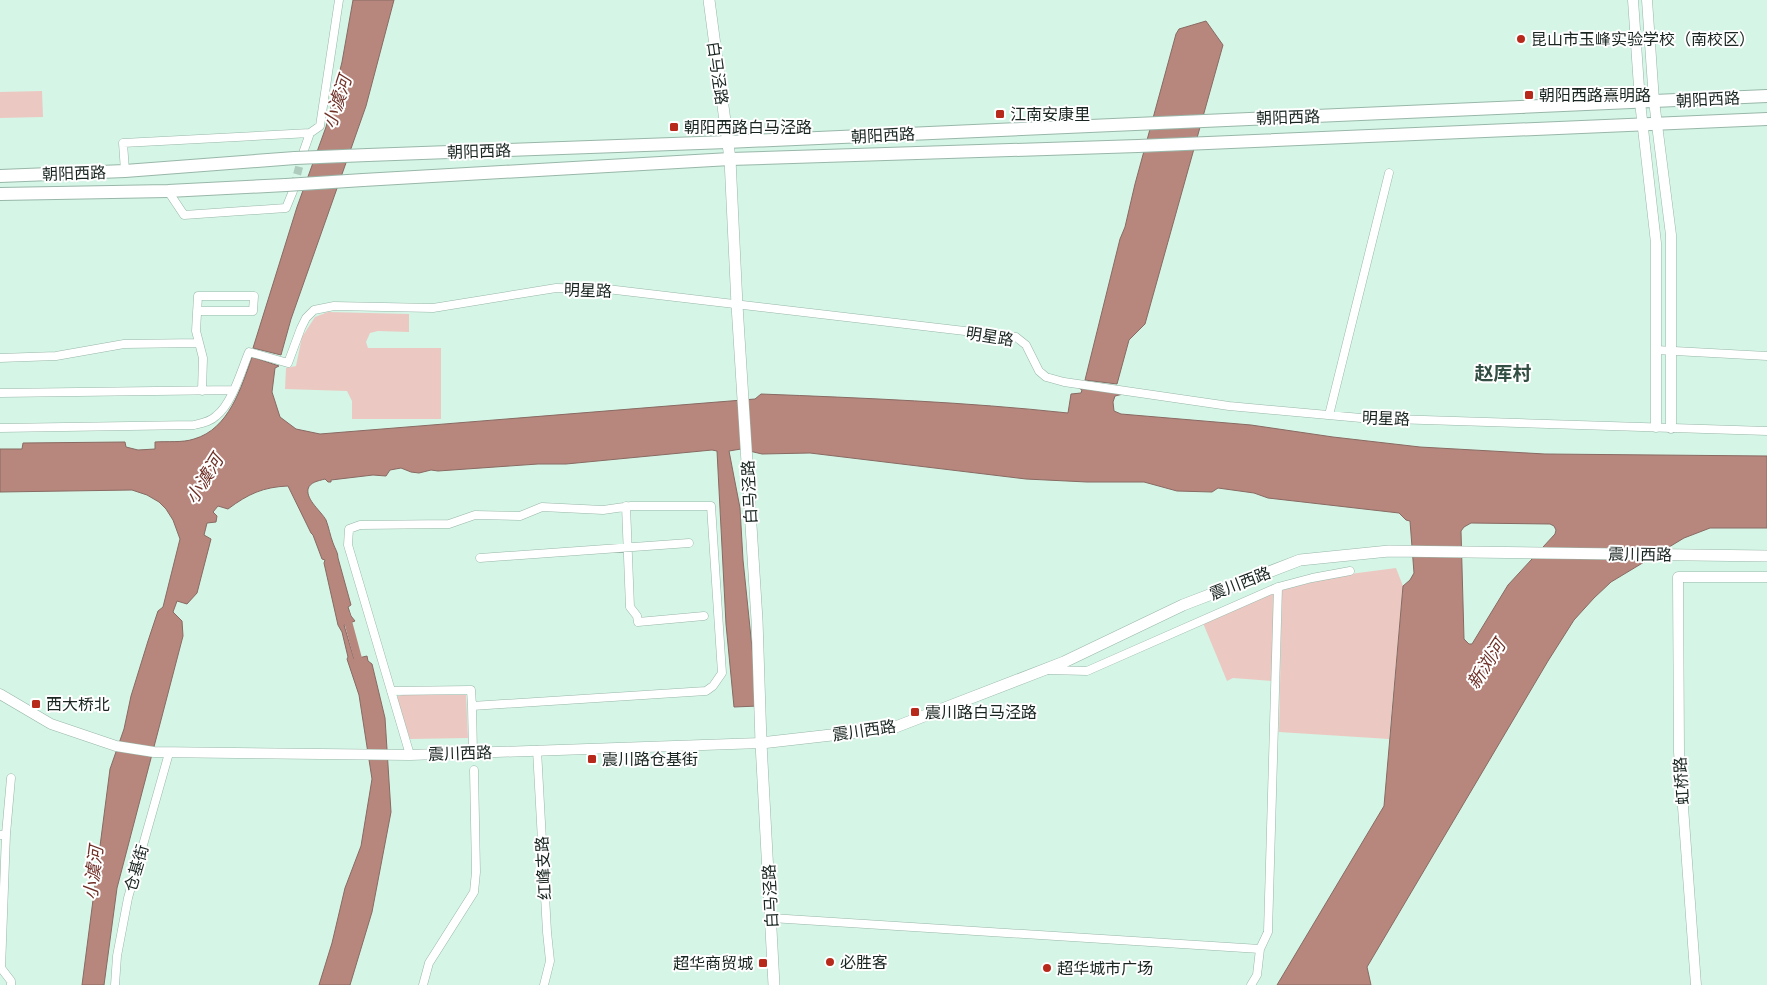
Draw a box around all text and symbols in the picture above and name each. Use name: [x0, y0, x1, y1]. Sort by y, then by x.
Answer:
place label: 昆山市玉峰实验学校（南校区）: [1531, 29, 1755, 49]
marker: 昆山市玉峰实验学校（南校区）: [1515, 33, 1527, 45]
street label: 白马泾路: [704, 40, 732, 106]
water label: 小澞河: [319, 70, 356, 131]
place label: 朝阳西路熹明路: [1539, 85, 1651, 105]
street label: 朝阳西路: [1676, 87, 1740, 111]
marker: 朝阳西路熹明路: [1523, 89, 1535, 101]
place label: 江南安康里: [1010, 104, 1090, 124]
street label: 朝阳西路: [1256, 106, 1320, 128]
marker: 江南安康里: [994, 108, 1006, 120]
place label: 朝阳西路白马泾路: [684, 117, 812, 137]
marker: 朝阳西路白马泾路: [668, 121, 680, 133]
street label: 朝阳西路: [851, 123, 915, 147]
street label: 朝阳西路: [447, 140, 511, 162]
street label: 朝阳西路: [42, 162, 106, 184]
street label: 明星路: [564, 279, 612, 301]
street label: 明星路: [965, 322, 1015, 350]
district label: 赵厍村: [1474, 362, 1532, 385]
street label: 明星路: [1362, 407, 1410, 429]
water label: 小澞河: [181, 448, 229, 507]
street label: 白马泾路: [737, 460, 761, 524]
street label: 震川西路: [1608, 543, 1672, 565]
street label: 震川西路: [1207, 562, 1273, 604]
water label: 新浏河: [1462, 633, 1511, 692]
place label: 西大桥北: [46, 694, 110, 714]
marker: 西大桥北: [30, 698, 42, 710]
place label: 震川路白马泾路: [925, 702, 1037, 722]
marker: 震川路白马泾路: [909, 706, 921, 718]
street label: 震川西路: [831, 716, 897, 744]
street label: 震川西路: [428, 742, 492, 764]
place label: 震川路仓基街: [602, 749, 698, 769]
marker: 震川路仓基街: [586, 753, 598, 765]
street label: 虹桥路: [1669, 756, 1693, 806]
street label: 红峰支路: [531, 836, 555, 900]
water label: 小澞河: [79, 842, 107, 901]
street label: 仓基街: [120, 842, 152, 894]
street label: 白马泾路: [758, 864, 782, 928]
place label: 必胜客: [840, 952, 888, 972]
place label: 超华商贸城: [673, 953, 753, 973]
marker: 必胜客: [824, 956, 836, 968]
marker: 超华商贸城: [757, 957, 769, 969]
place label: 超华城市广场: [1057, 958, 1153, 978]
marker: 超华城市广场: [1041, 962, 1053, 974]

